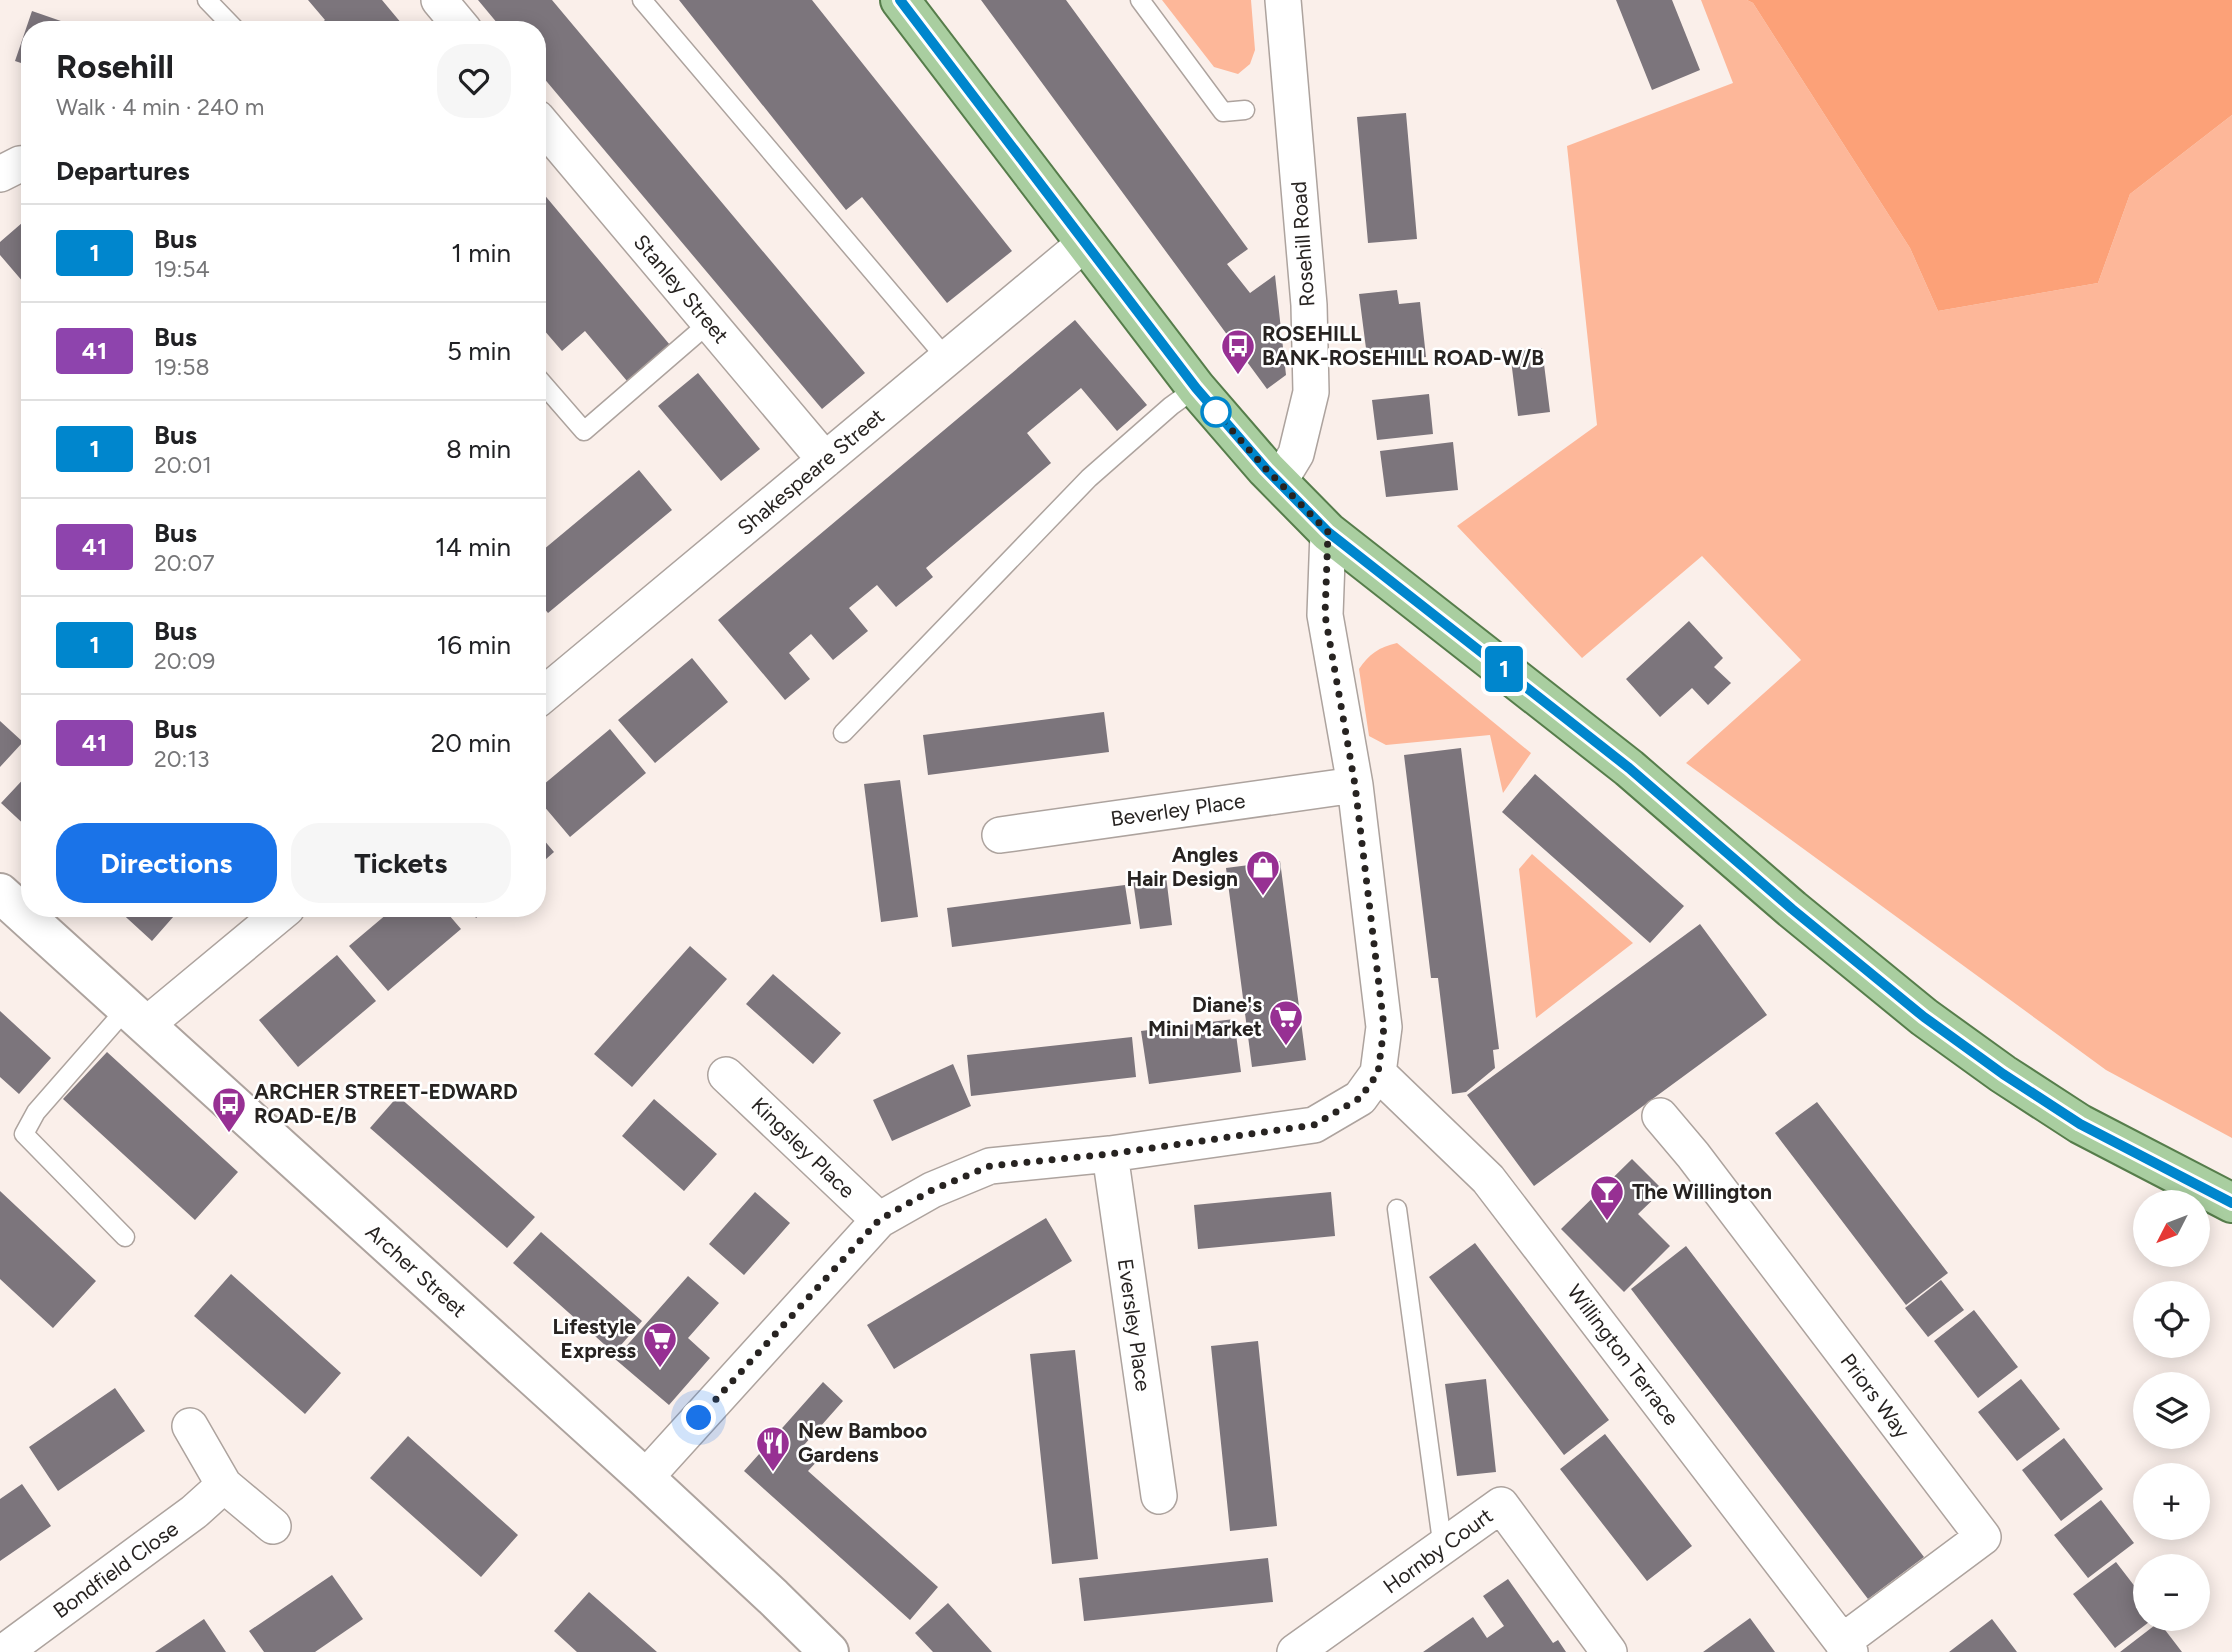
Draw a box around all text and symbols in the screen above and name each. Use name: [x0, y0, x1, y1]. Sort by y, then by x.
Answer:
button: heart: [437, 44, 511, 118]
text: Rosehill: [56, 47, 174, 86]
text: Walk · 4 min · 240 m: [56, 93, 264, 121]
text: Departures: [56, 155, 190, 187]
street label: Rosehill Road: [1286, 180, 1319, 308]
text: Bus: [154, 223, 197, 255]
street label: Stanley Street: [629, 229, 734, 348]
text: 1 min: [451, 237, 511, 269]
text: 1: [89, 238, 100, 267]
text: 19:54: [154, 255, 210, 283]
text: Bus: [154, 321, 197, 353]
place label: ROSEHILL BANK-ROSEHILL ROAD-W/B: [1262, 321, 1544, 370]
bus stop icon: ROSEHILL BANK-ROSEHILL ROAD-W/B: [1219, 327, 1257, 376]
text: 5 min: [447, 335, 511, 367]
text: 41: [82, 336, 107, 365]
text: 19:58: [154, 353, 210, 381]
unlabelled marker: [1201, 397, 1231, 427]
street label: Shakespeare Street: [732, 403, 889, 540]
text: Bus: [154, 419, 197, 451]
text: 8 min: [446, 433, 511, 465]
text: 1: [89, 434, 100, 463]
text: 20:01: [154, 451, 212, 479]
text: Bus: [154, 517, 197, 549]
text: 14 min: [435, 531, 511, 563]
text: 41: [82, 532, 107, 561]
text: 20:07: [154, 549, 215, 577]
text: Bus: [154, 615, 197, 647]
text: 16 min: [436, 629, 511, 661]
text: 1: [89, 630, 100, 659]
line badge: 1: [1481, 646, 1527, 692]
text: 20:09: [154, 647, 215, 675]
text: 1: [1499, 654, 1509, 683]
text: Bus: [154, 713, 197, 745]
text: 20 min: [431, 727, 511, 759]
text: 41: [82, 728, 107, 757]
text: 20:13: [154, 745, 209, 773]
street label: Beverley Place: [1109, 788, 1247, 831]
button: Directions: [56, 823, 277, 903]
button: Tickets: [291, 823, 511, 903]
place label: Angles Hair Design: [1126, 842, 1238, 891]
shop icon: Angles Hair Design: [1244, 848, 1282, 897]
place label: Diane's Mini Market: [1148, 992, 1262, 1041]
supermarket icon: Diane's Mini Market: [1267, 998, 1305, 1047]
place label: ARCHER STREET-EDWARD ROAD-E/B: [254, 1079, 518, 1128]
bus stop icon: ARCHER STREET-EDWARD ROAD-E/B: [210, 1085, 248, 1134]
street label: Kingsley Place: [747, 1092, 860, 1203]
bar icon: The Willington: [1588, 1173, 1626, 1222]
place label: The Willington: [1632, 1179, 1772, 1204]
north arrow: [2133, 1190, 2210, 1267]
map controls: [2133, 1190, 2210, 1631]
street label: Archer Street: [361, 1219, 472, 1322]
street label: Eversley Place: [1113, 1257, 1156, 1393]
street label: Willington Terrace: [1562, 1279, 1684, 1430]
button: locate: [2133, 1281, 2210, 1358]
place label: Lifestyle Express: [552, 1314, 636, 1363]
supermarket icon: Lifestyle Express: [641, 1320, 679, 1369]
street label: Priors Way: [1836, 1349, 1915, 1443]
button: layers: [2133, 1372, 2210, 1449]
your location: [681, 1400, 716, 1435]
place label: New Bamboo Gardens: [798, 1418, 927, 1467]
restaurant icon: New Bamboo Gardens: [754, 1424, 792, 1473]
button: +: [2133, 1463, 2210, 1540]
street label: Hornby Court: [1378, 1503, 1497, 1599]
street label: Bondfield Close: [48, 1516, 183, 1623]
button: −: [2133, 1554, 2210, 1631]

